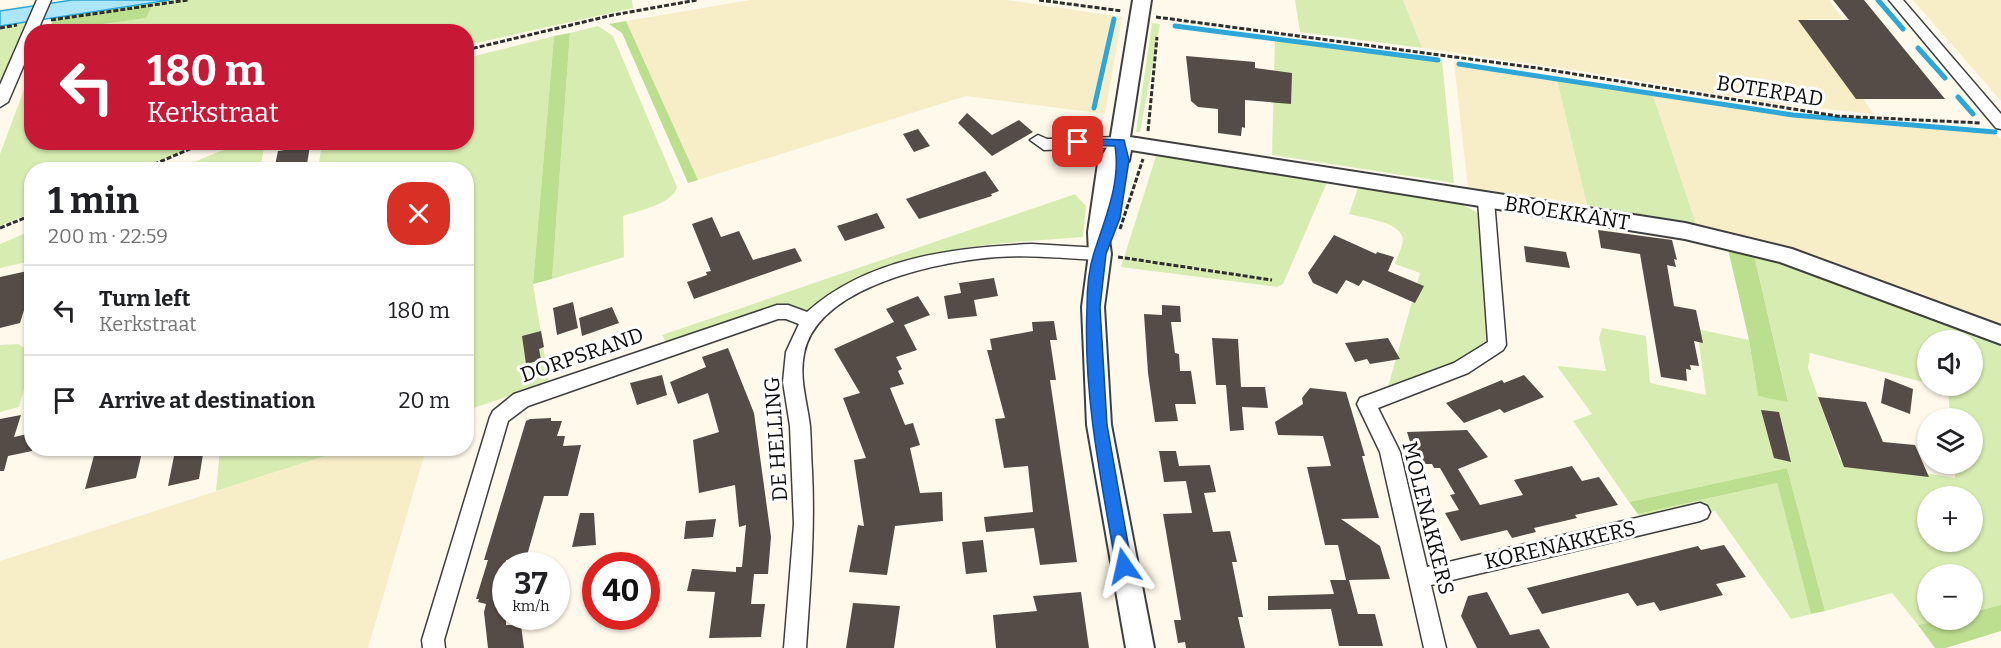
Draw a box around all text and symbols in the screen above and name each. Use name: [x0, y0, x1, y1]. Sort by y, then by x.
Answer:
text: 180 m: [147, 46, 265, 96]
icon: left: [48, 48, 126, 126]
street label: BOTERPAD: [1715, 70, 1825, 112]
text: Kerkstraat: [147, 97, 279, 129]
pin: [1052, 116, 1103, 167]
icon: arrive: [1061, 125, 1094, 158]
text: 1 min: [48, 179, 139, 223]
button: close: [387, 182, 450, 245]
street label: BROEKKANT: [1502, 190, 1632, 236]
text: 200 m · 22:59: [48, 224, 168, 248]
text: Turn left: [99, 285, 191, 312]
icon: left: [48, 294, 81, 327]
text: 180 m: [388, 297, 450, 324]
text: Kerkstraat: [99, 312, 197, 336]
street label: DORPSRAND: [517, 322, 647, 388]
map controls: [1917, 330, 1983, 630]
button: sound: [1917, 330, 1983, 396]
street label: DE HELLING: [759, 376, 793, 502]
icon: arrive: [48, 384, 81, 417]
text: Arrive at destination: [99, 387, 315, 414]
text: 20 m: [399, 387, 450, 414]
button: layers: [1917, 408, 1983, 474]
street label: MOLENAKKERS: [1396, 439, 1460, 597]
button: +: [1917, 486, 1983, 552]
street label: KORENAKKERS: [1482, 515, 1638, 575]
position arrow: [1092, 534, 1156, 598]
speed limit sign: 40: [582, 552, 660, 630]
button: −: [1917, 564, 1983, 630]
text: 37: [514, 566, 548, 602]
text: km/h: [512, 597, 550, 615]

